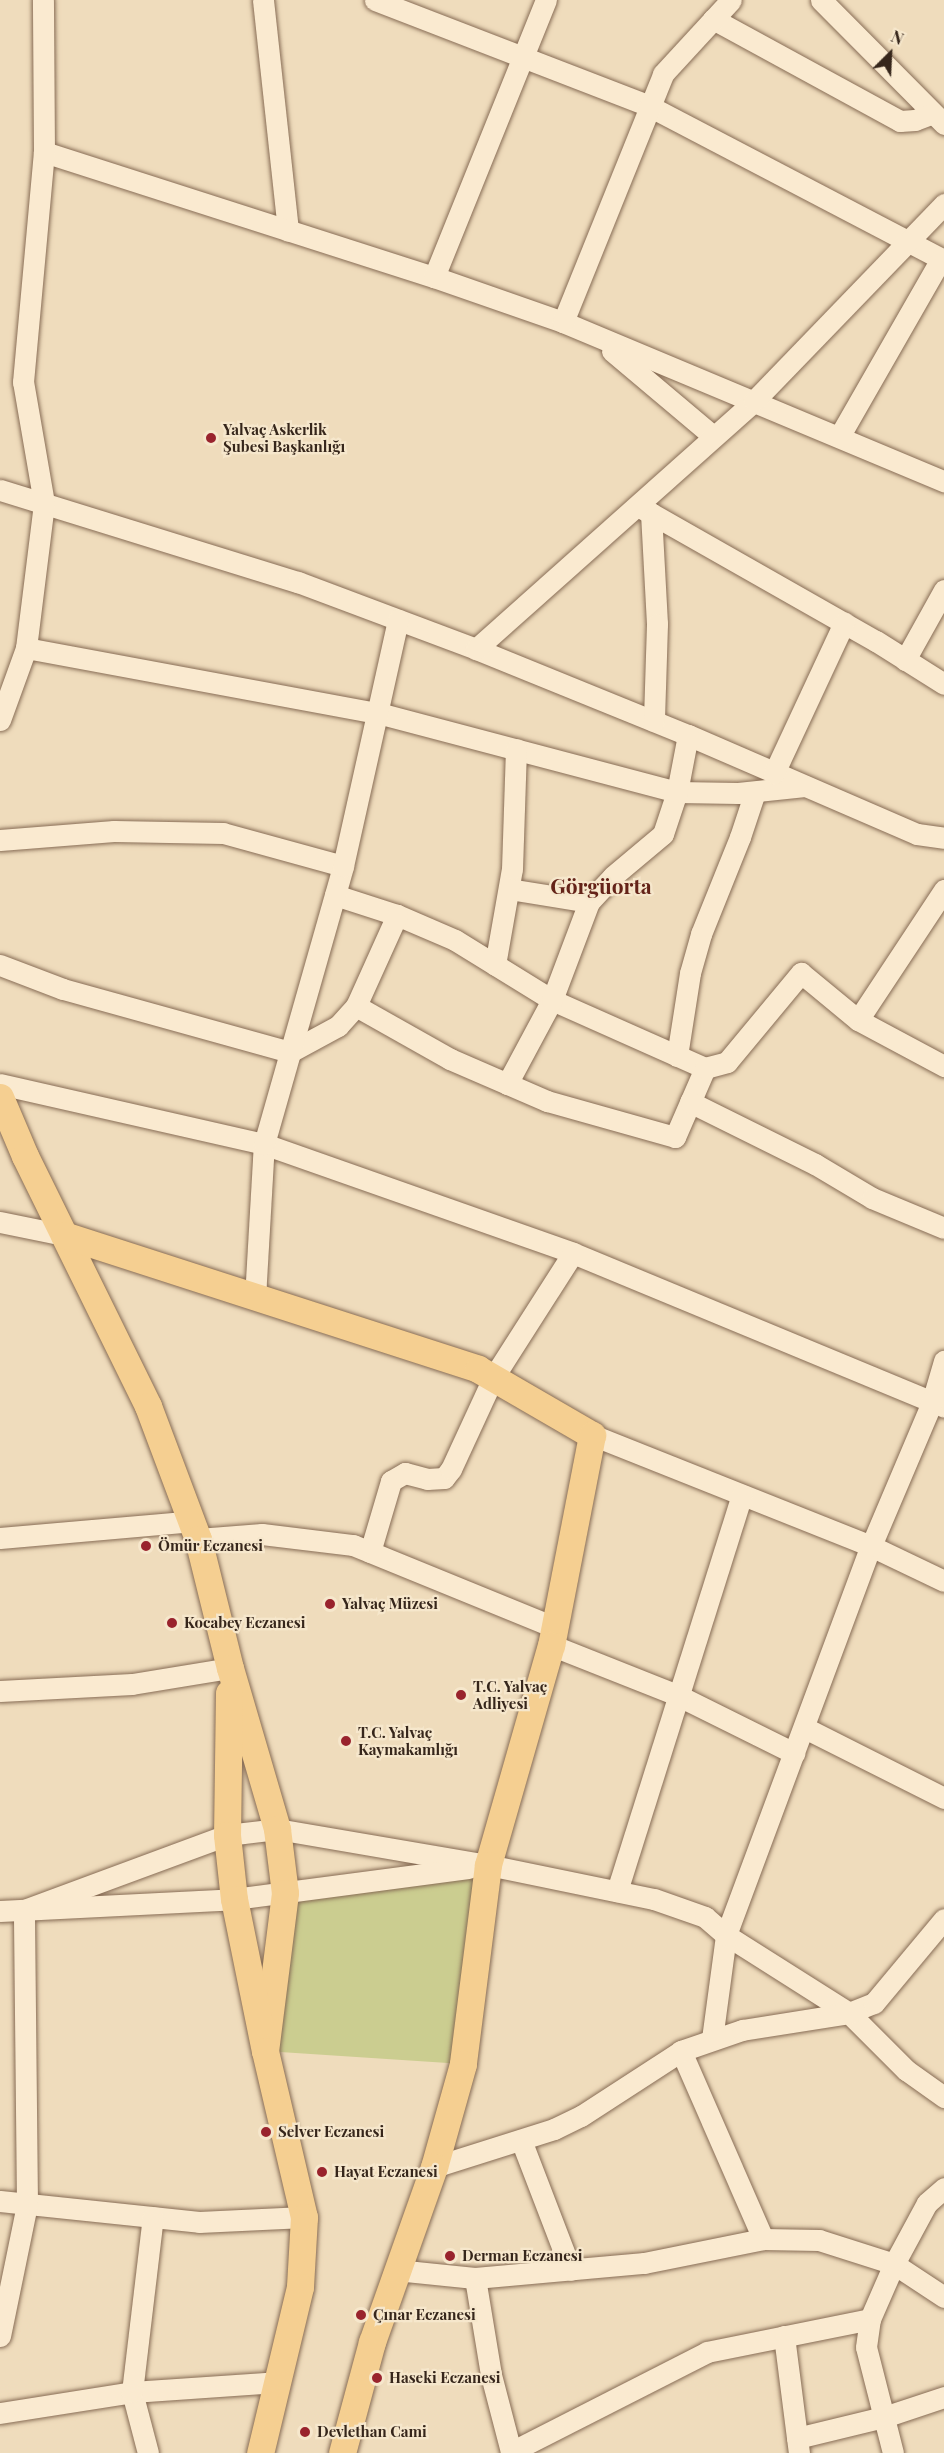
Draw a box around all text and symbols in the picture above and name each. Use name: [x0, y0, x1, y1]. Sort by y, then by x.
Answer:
north arrow: [860, 24, 920, 84]
text: N: [888, 25, 907, 49]
place label: Yalvaç Askerlik Şubesi Başkanlığı: [223, 420, 345, 455]
marker: Yalvaç Askerlik Şubesi Başkanlığı: [204, 431, 218, 445]
district label: Görgüorta: [550, 872, 652, 898]
place label: Ömür Eczanesi: [158, 1537, 263, 1555]
marker: Ömür Eczanesi: [139, 1539, 153, 1553]
place label: Yalvaç Müzesi: [342, 1595, 438, 1613]
marker: Yalvaç Müzesi: [323, 1597, 337, 1611]
place label: Kocabey Eczanesi: [184, 1614, 306, 1632]
marker: Kocabey Eczanesi: [165, 1616, 179, 1630]
place label: T.C. Yalvaç Adliyesi: [473, 1677, 548, 1712]
marker: T.C. Yalvaç Adliyesi: [454, 1688, 468, 1702]
place label: T.C. Yalvaç Kaymakamlığı: [358, 1723, 458, 1758]
marker: T.C. Yalvaç Kaymakamlığı: [339, 1734, 353, 1748]
place label: Selver Eczanesi: [278, 2123, 385, 2141]
marker: Selver Eczanesi: [259, 2125, 273, 2139]
place label: Hayat Eczanesi: [334, 2163, 438, 2181]
marker: Hayat Eczanesi: [315, 2165, 329, 2179]
place label: Derman Eczanesi: [462, 2247, 582, 2265]
marker: Derman Eczanesi: [443, 2249, 457, 2263]
place label: Çınar Eczanesi: [373, 2306, 476, 2324]
marker: Çınar Eczanesi: [354, 2308, 368, 2322]
place label: Haseki Eczanesi: [389, 2369, 500, 2387]
marker: Haseki Eczanesi: [370, 2371, 384, 2385]
place label: Devlethan Cami: [317, 2423, 427, 2441]
marker: Devlethan Cami: [298, 2425, 312, 2439]

